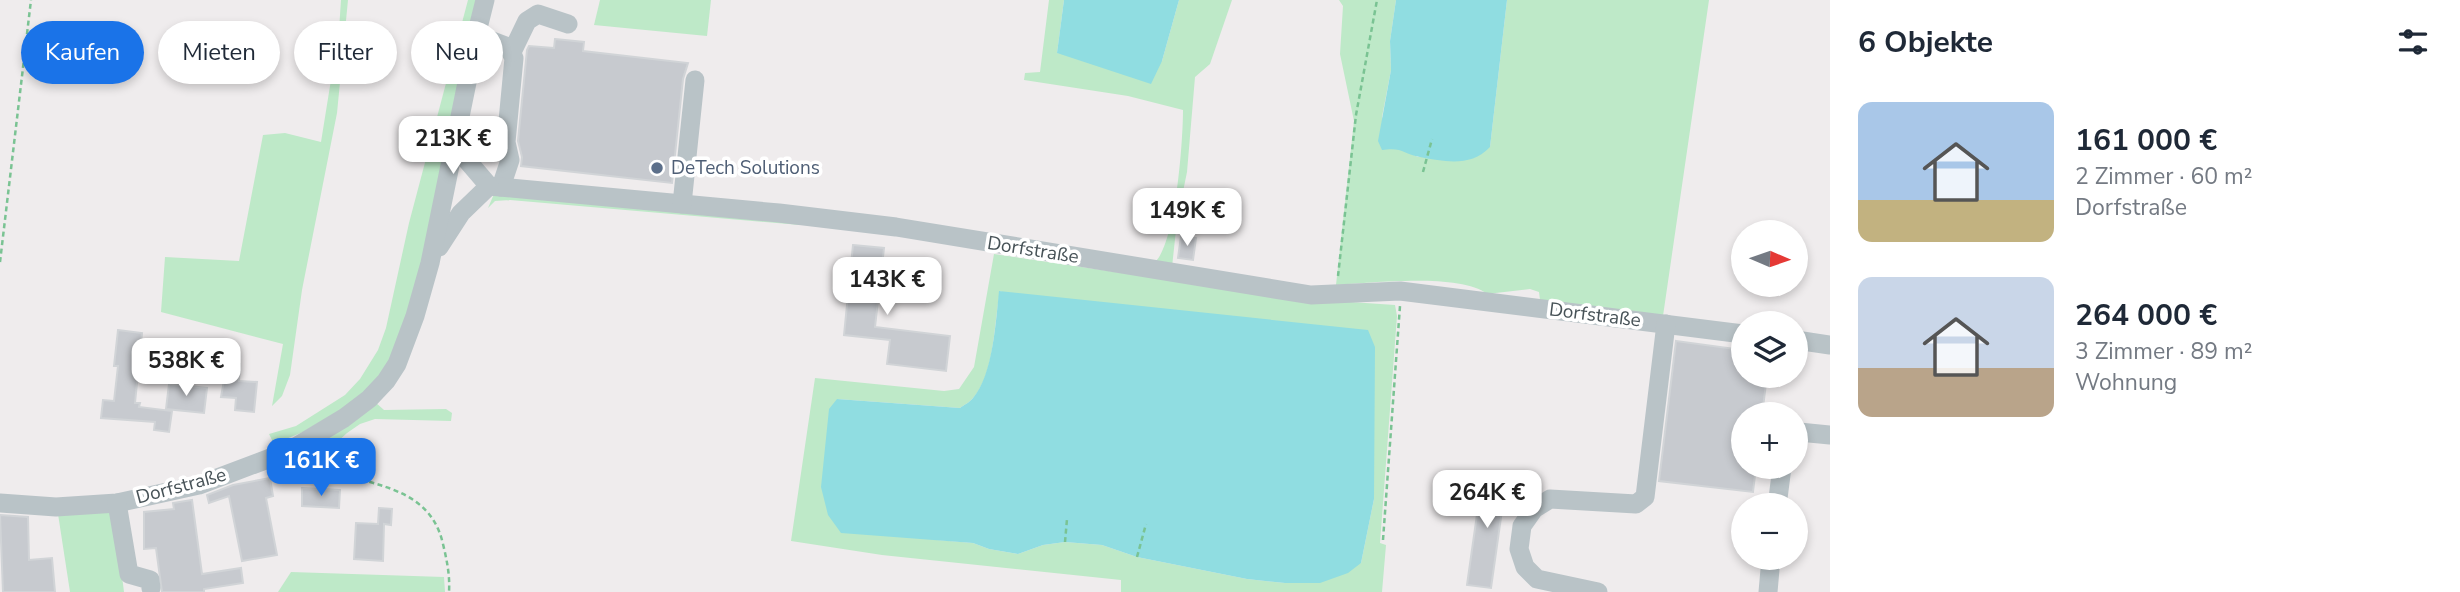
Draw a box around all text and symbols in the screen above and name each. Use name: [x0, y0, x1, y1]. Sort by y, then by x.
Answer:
chip: Kaufen: [21, 21, 144, 84]
chip: Mieten: [158, 21, 280, 84]
chip: Filter: [294, 21, 397, 84]
chip: Neu: [411, 21, 503, 84]
text: 6 Objekte: [1858, 22, 1993, 63]
icon: filters: [2394, 23, 2432, 61]
pin: 213K €: [396, 116, 510, 176]
text: 161 000 €: [2075, 120, 2217, 161]
text: 213K €: [415, 123, 491, 154]
icon: home: [1914, 130, 1998, 214]
place label: DeTech Solutions: [671, 155, 820, 181]
marker: DeTech Solutions: [649, 160, 665, 176]
text: 2 Zimmer · 60 m²: [2075, 161, 2252, 192]
pin: 149K €: [1130, 188, 1244, 248]
text: Dorfstraße: [2075, 192, 2187, 223]
text: 149K €: [1149, 195, 1225, 226]
north arrow: [1731, 220, 1808, 298]
map controls: [1731, 220, 1808, 570]
street label: Dorfstraße: [985, 230, 1081, 270]
pin: 143K €: [830, 258, 944, 317]
text: 143K €: [849, 264, 925, 295]
text: 264 000 €: [2075, 295, 2217, 336]
street label: Dorfstraße: [1548, 296, 1642, 334]
icon: home: [1914, 305, 1998, 389]
button: layers: [1731, 311, 1808, 388]
text: 3 Zimmer · 89 m²: [2075, 336, 2252, 367]
pin: 538K €: [129, 338, 243, 398]
text: 538K €: [148, 345, 224, 376]
text: Wohnung: [2075, 367, 2177, 398]
button: +: [1731, 402, 1808, 479]
pin: 161K €: [264, 438, 378, 498]
text: 161K €: [283, 445, 359, 476]
street label: Dorfstraße: [133, 461, 229, 511]
pin: 264K €: [1430, 470, 1544, 530]
text: 264K €: [1449, 477, 1525, 508]
button: −: [1731, 493, 1808, 570]

